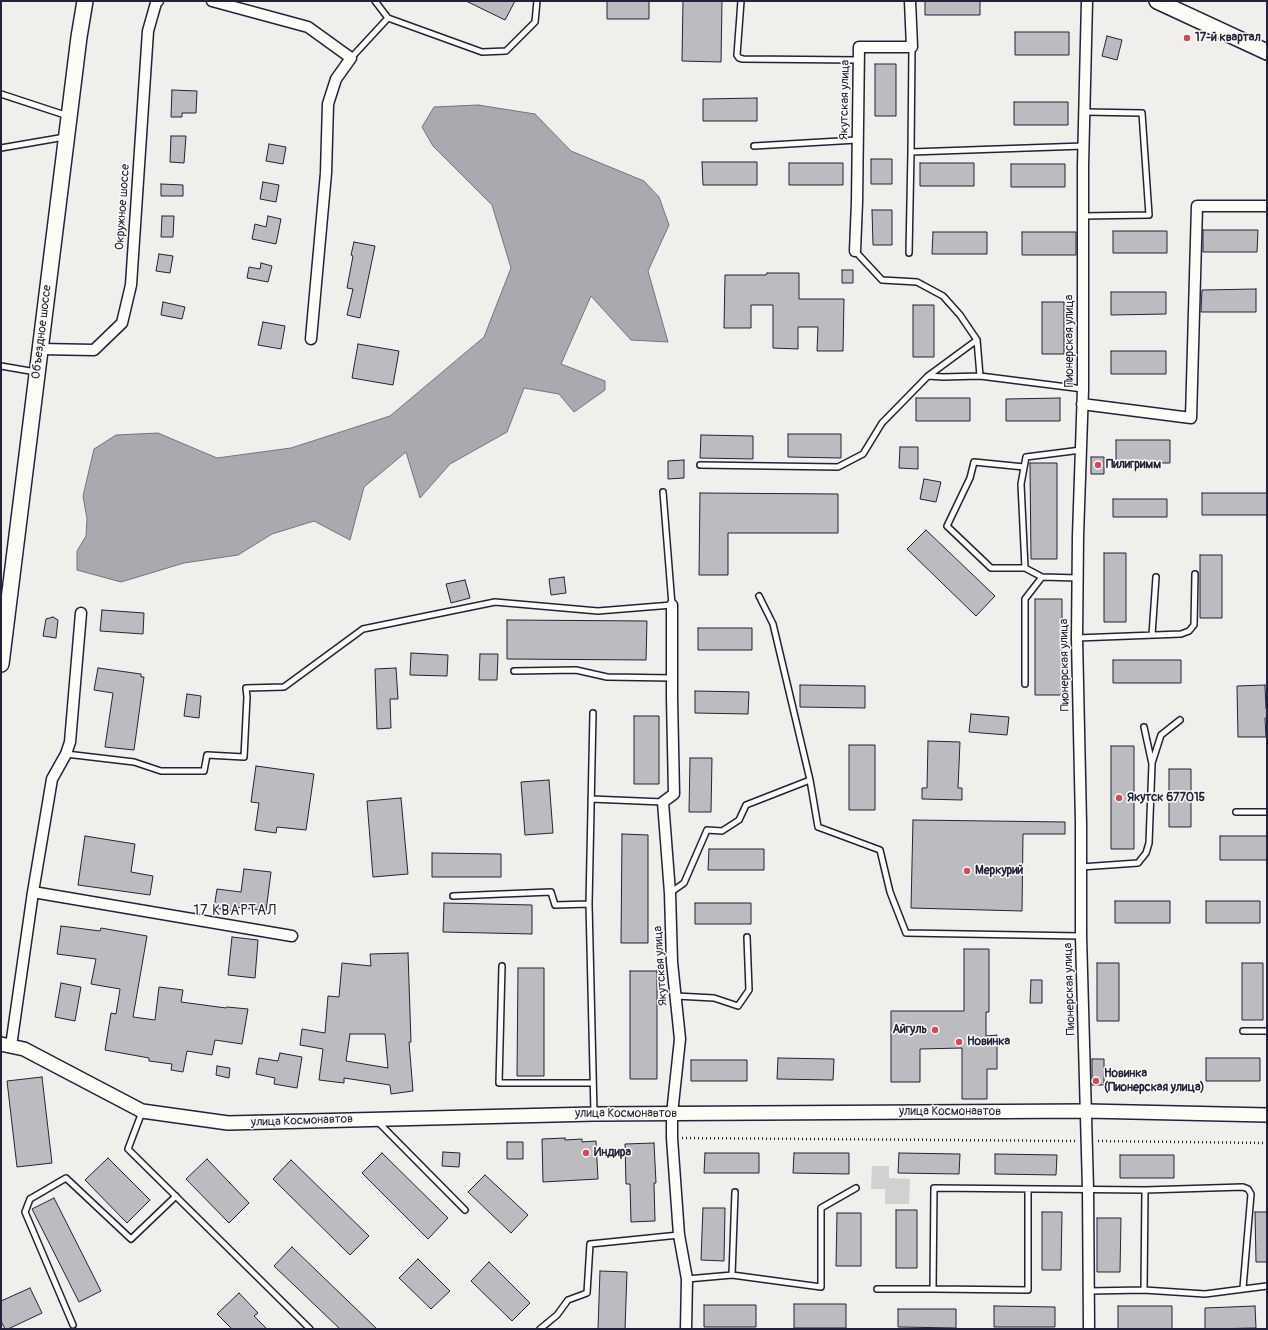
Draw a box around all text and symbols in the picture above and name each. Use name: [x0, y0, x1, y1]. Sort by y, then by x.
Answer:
place label: 17-й квартал: [1195, 31, 1261, 45]
marker: 17-й квартал: [1182, 33, 1192, 43]
street label: Якутская улица: [837, 60, 853, 140]
street label: Окружное шоссе: [113, 163, 133, 251]
street label: Объездное шоссе: [29, 284, 55, 380]
street label: Пионерская улица: [1063, 295, 1077, 387]
place label: Пилигримм: [1106, 458, 1161, 472]
marker: Пилигримм: [1093, 460, 1103, 470]
street label: Пионерская улица: [1057, 619, 1073, 711]
place label: Якутск 677015: [1127, 791, 1205, 805]
marker: Якутск 677015: [1114, 793, 1124, 803]
place label: Меркурий: [975, 864, 1023, 878]
marker: Меркурий: [962, 866, 972, 876]
district label: 17 КВАРТАЛ: [193, 903, 277, 919]
street label: Якутская улица: [651, 925, 671, 1007]
street label: Пионерская улица: [1061, 943, 1079, 1035]
place label: Айгуль: [892, 1023, 927, 1037]
marker: Айгуль: [930, 1025, 940, 1035]
place label: Новинка: [967, 1035, 1010, 1049]
marker: Новинка: [954, 1037, 964, 1047]
place label: Новинка (Пионерская улица): [1104, 1067, 1205, 1095]
marker: Новинка (Пионерская улица): [1091, 1076, 1101, 1086]
street label: улица Космонавтов: [899, 1105, 1001, 1119]
street label: улица Космонавтов: [575, 1107, 677, 1121]
street label: улица Космонавтов: [251, 1112, 353, 1130]
place label: Индира: [594, 1146, 631, 1160]
marker: Индира: [581, 1148, 591, 1158]

